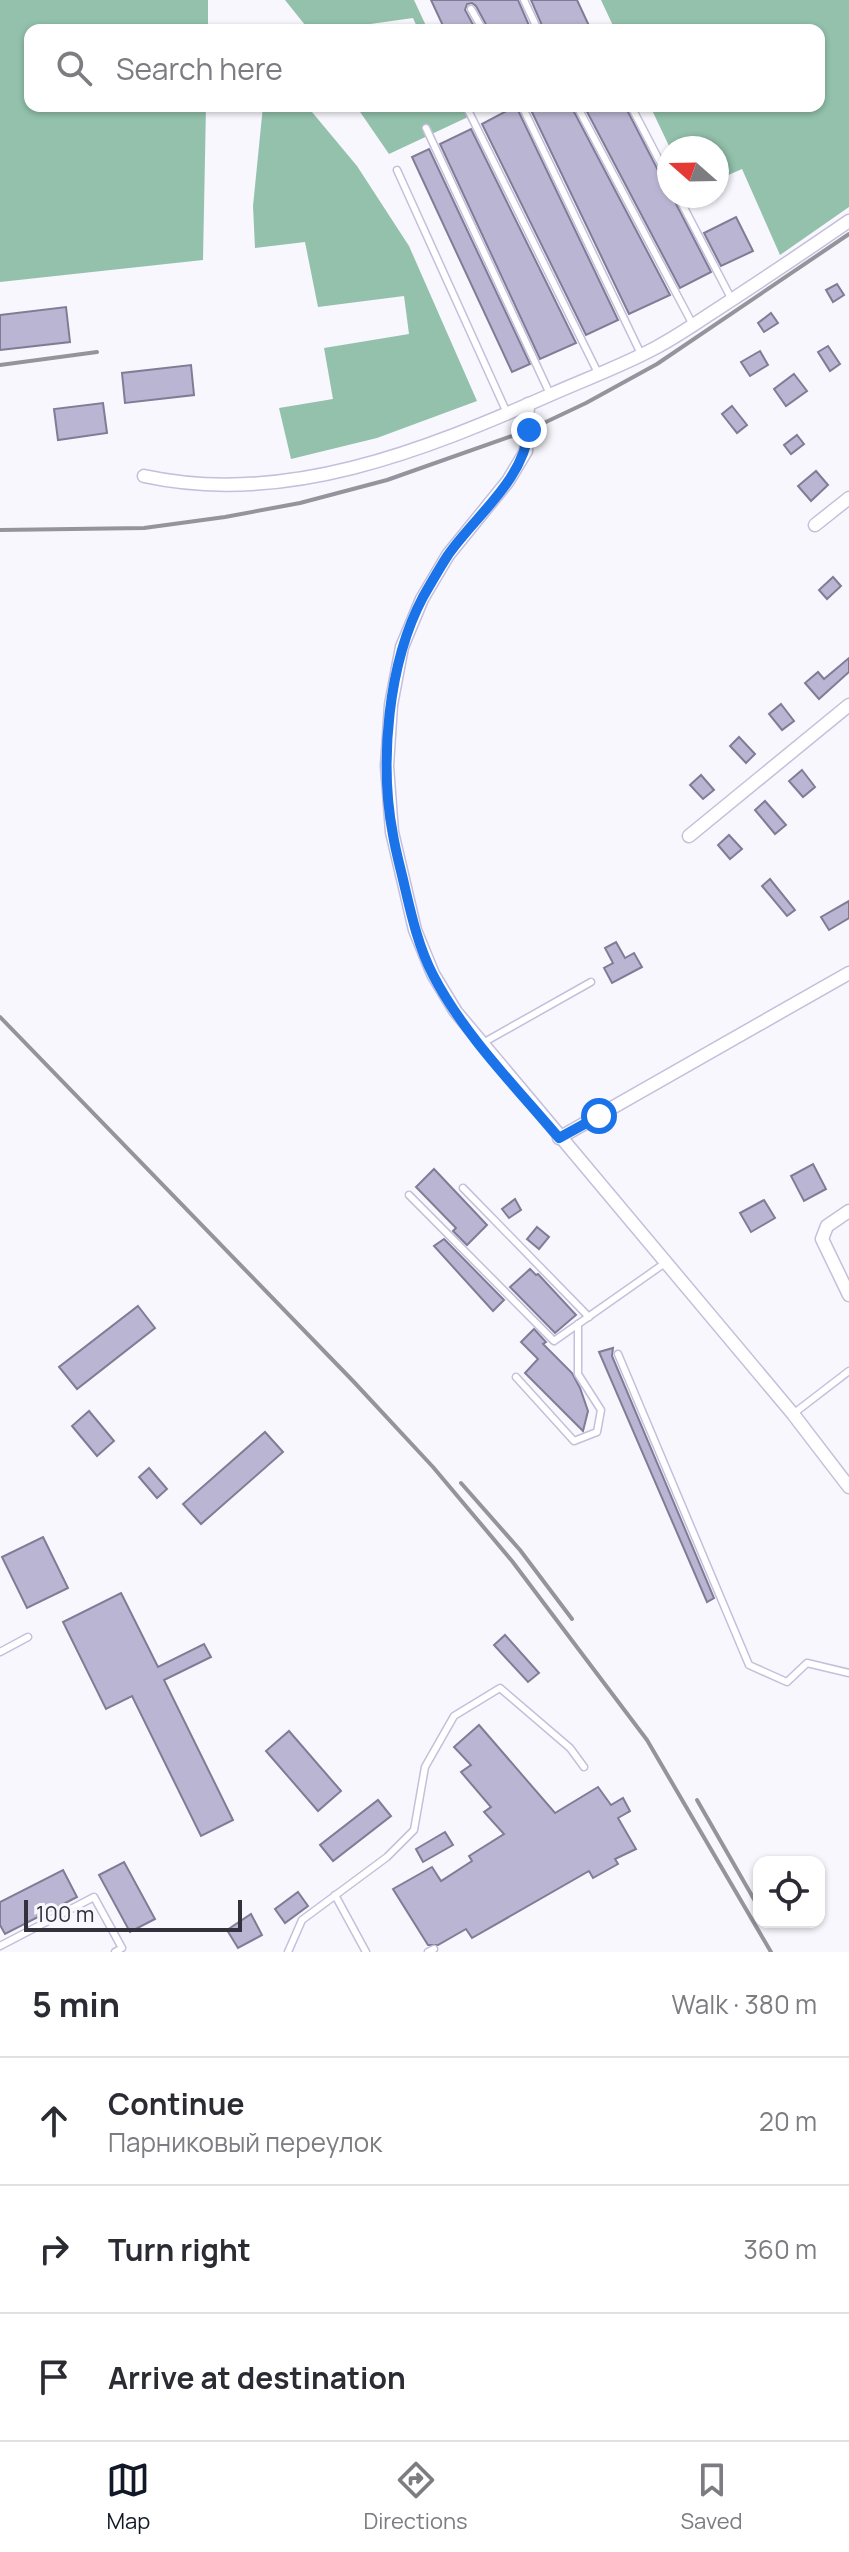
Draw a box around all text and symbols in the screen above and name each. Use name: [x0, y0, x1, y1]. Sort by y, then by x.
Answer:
search box: [24, 24, 825, 112]
icon: search: [52, 46, 96, 90]
text: Search here: [116, 48, 283, 89]
north arrow: [657, 136, 729, 208]
route end: [511, 412, 547, 448]
route start: [581, 1098, 617, 1134]
map controls: [753, 1856, 825, 1928]
button: locate: [753, 1856, 825, 1928]
scale bar: [24, 1896, 242, 1932]
text: 100 m: [36, 1899, 94, 1929]
text: 5 min: [32, 1981, 120, 2027]
text: Walk · 380 m: [672, 1986, 817, 2022]
text: Continue: [108, 2083, 244, 2124]
icon: ahead: [32, 2099, 76, 2143]
text: 20 m: [759, 2103, 817, 2139]
text: Парниковый переулок: [108, 2124, 382, 2160]
icon: right: [32, 2227, 76, 2271]
text: Turn right: [108, 2229, 251, 2270]
text: 360 m: [743, 2231, 817, 2267]
icon: arrive: [32, 2355, 76, 2399]
text: Arrive at destination: [108, 2357, 406, 2398]
tab: Map: [106, 2458, 150, 2536]
tab: Directions: [363, 2458, 468, 2536]
tab: Saved: [681, 2458, 743, 2536]

